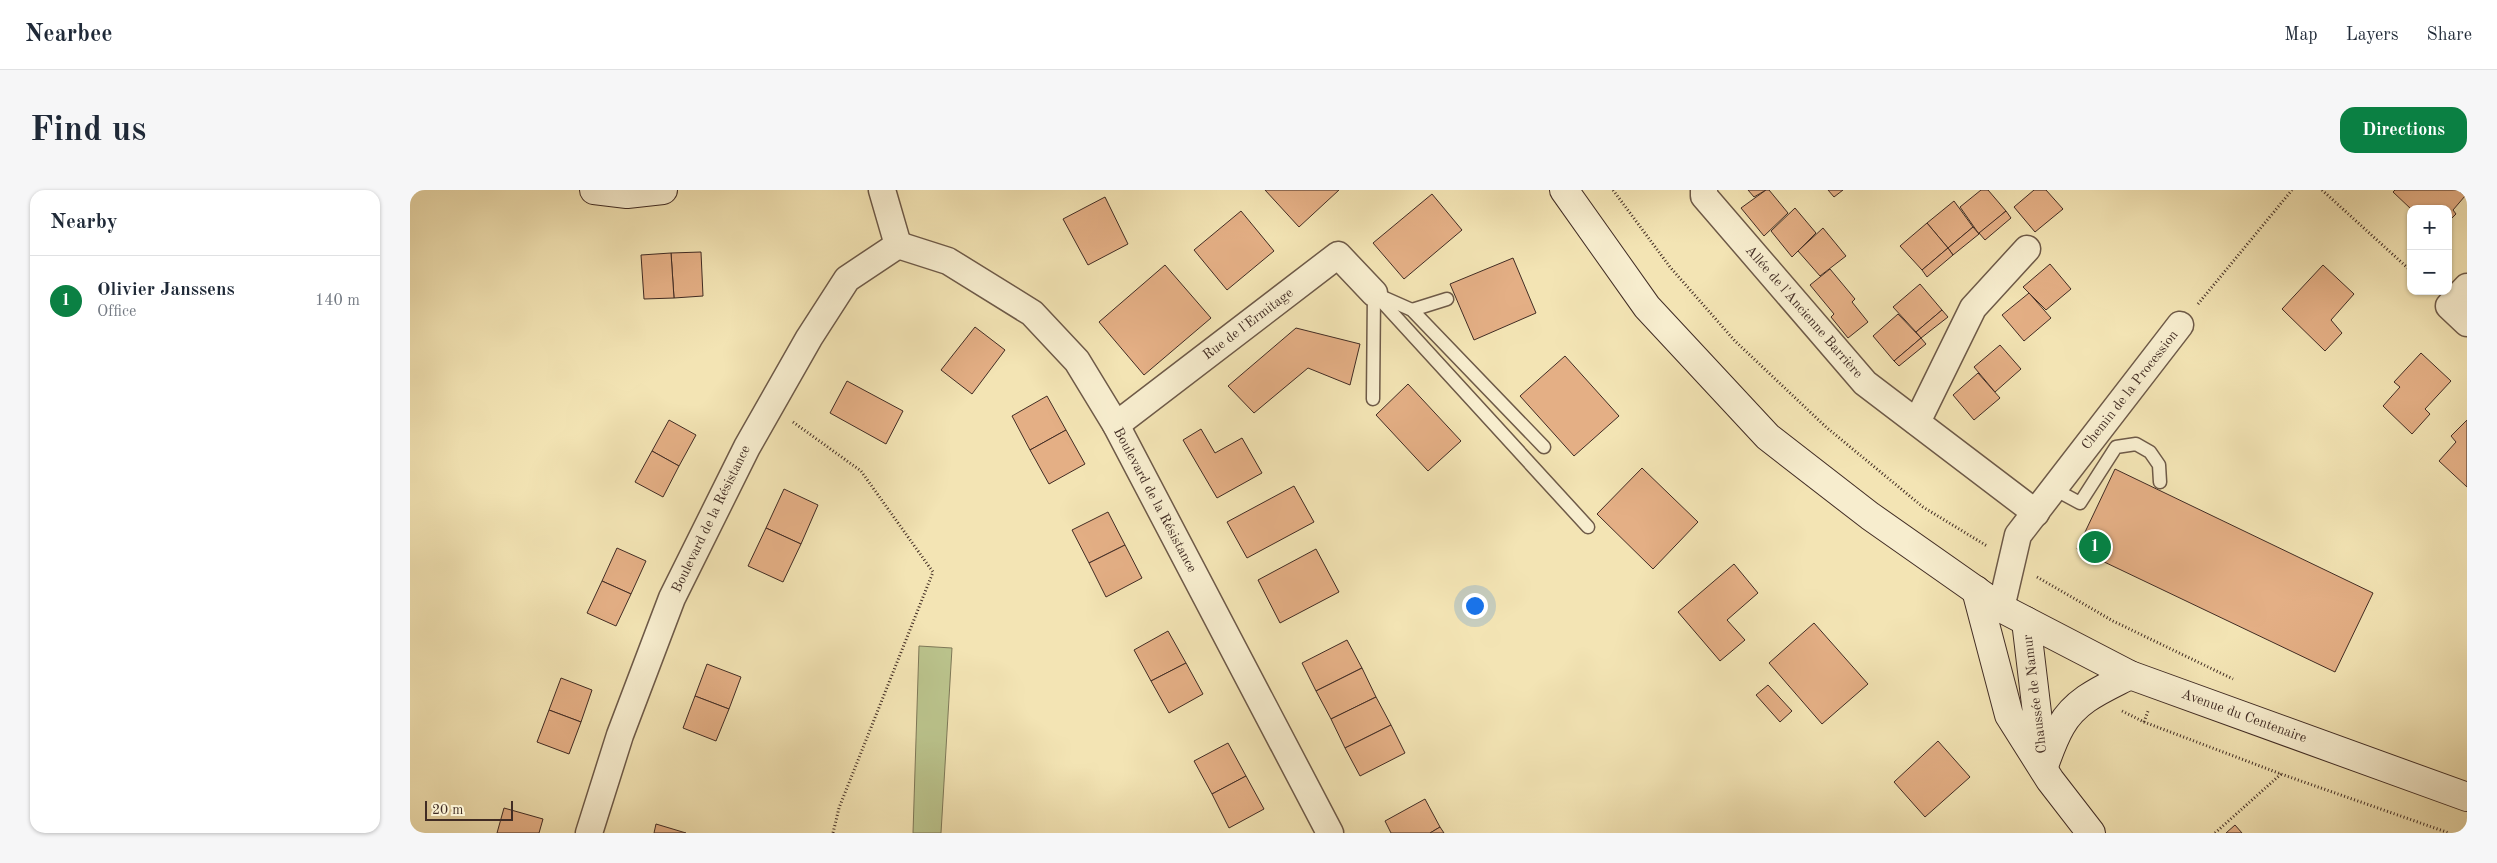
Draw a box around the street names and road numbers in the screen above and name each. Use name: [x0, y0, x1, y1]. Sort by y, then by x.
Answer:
street label: Allée de l'Ancienne Barrière: [1743, 243, 1865, 381]
street label: Rue de l'Ermitage: [1200, 286, 1296, 362]
street label: Chemin de la Procession: [2079, 327, 2181, 452]
street label: Boulevard de la Résistance: [1111, 425, 1199, 575]
street label: Boulevard de la Résistance: [669, 443, 753, 595]
street label: Chaussée de Namur: [2021, 633, 2049, 754]
street label: Avenue du Centenaire: [2179, 687, 2309, 745]

